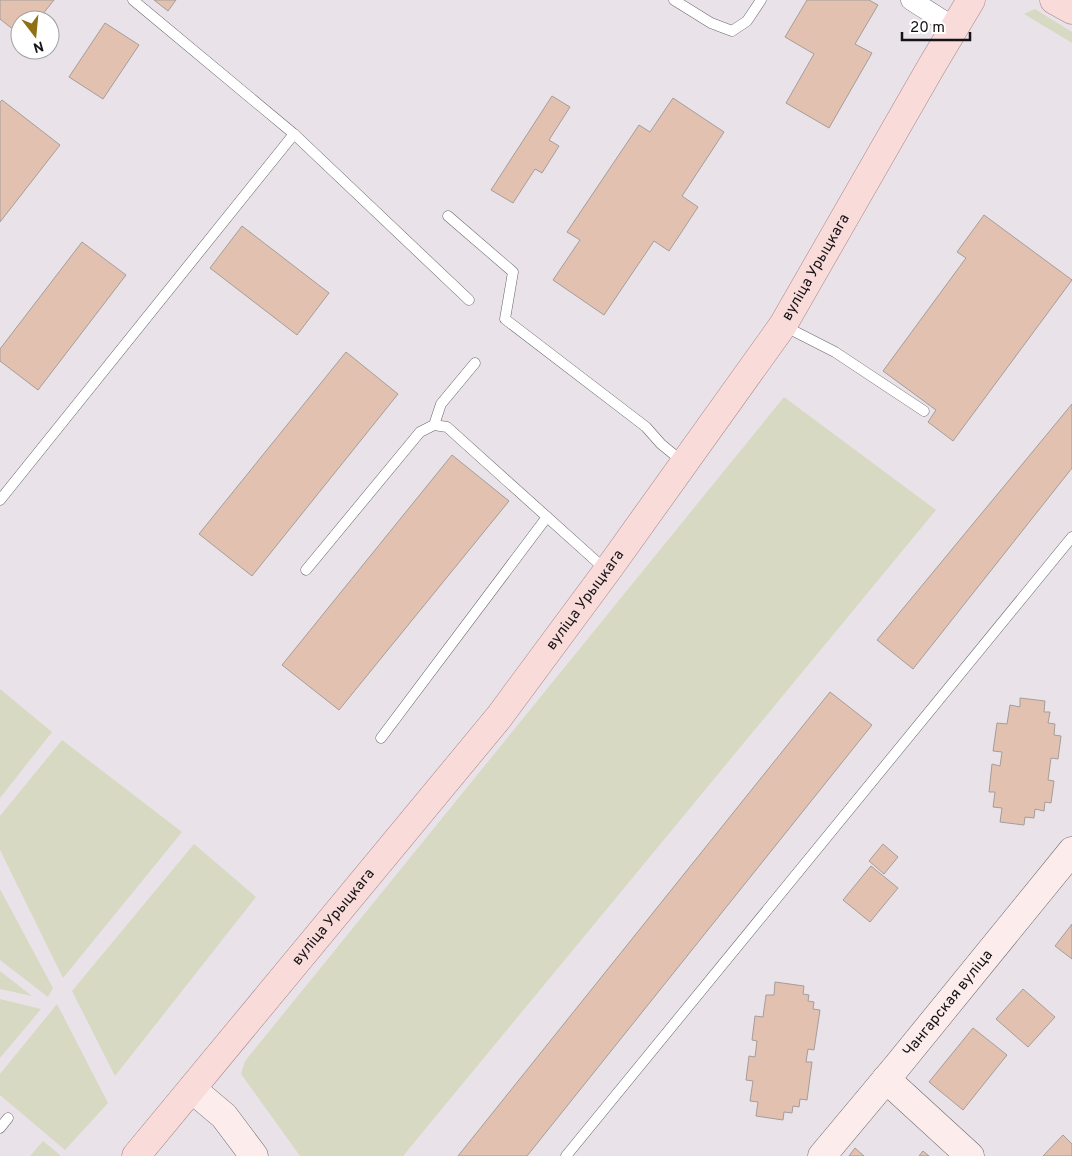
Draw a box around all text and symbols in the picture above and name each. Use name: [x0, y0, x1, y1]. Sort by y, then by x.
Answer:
north arrow: [10, 10, 60, 60]
scale bar: [902, 10, 970, 42]
text: 20 m: [910, 19, 945, 38]
text: N: [31, 36, 45, 56]
street label: вуліца Урыцкага: [778, 211, 854, 324]
street label: вуліца Урыцкага: [542, 546, 629, 654]
street label: вуліца Урыцкага: [288, 865, 379, 969]
street label: Чангарская вуліца: [899, 946, 997, 1061]

